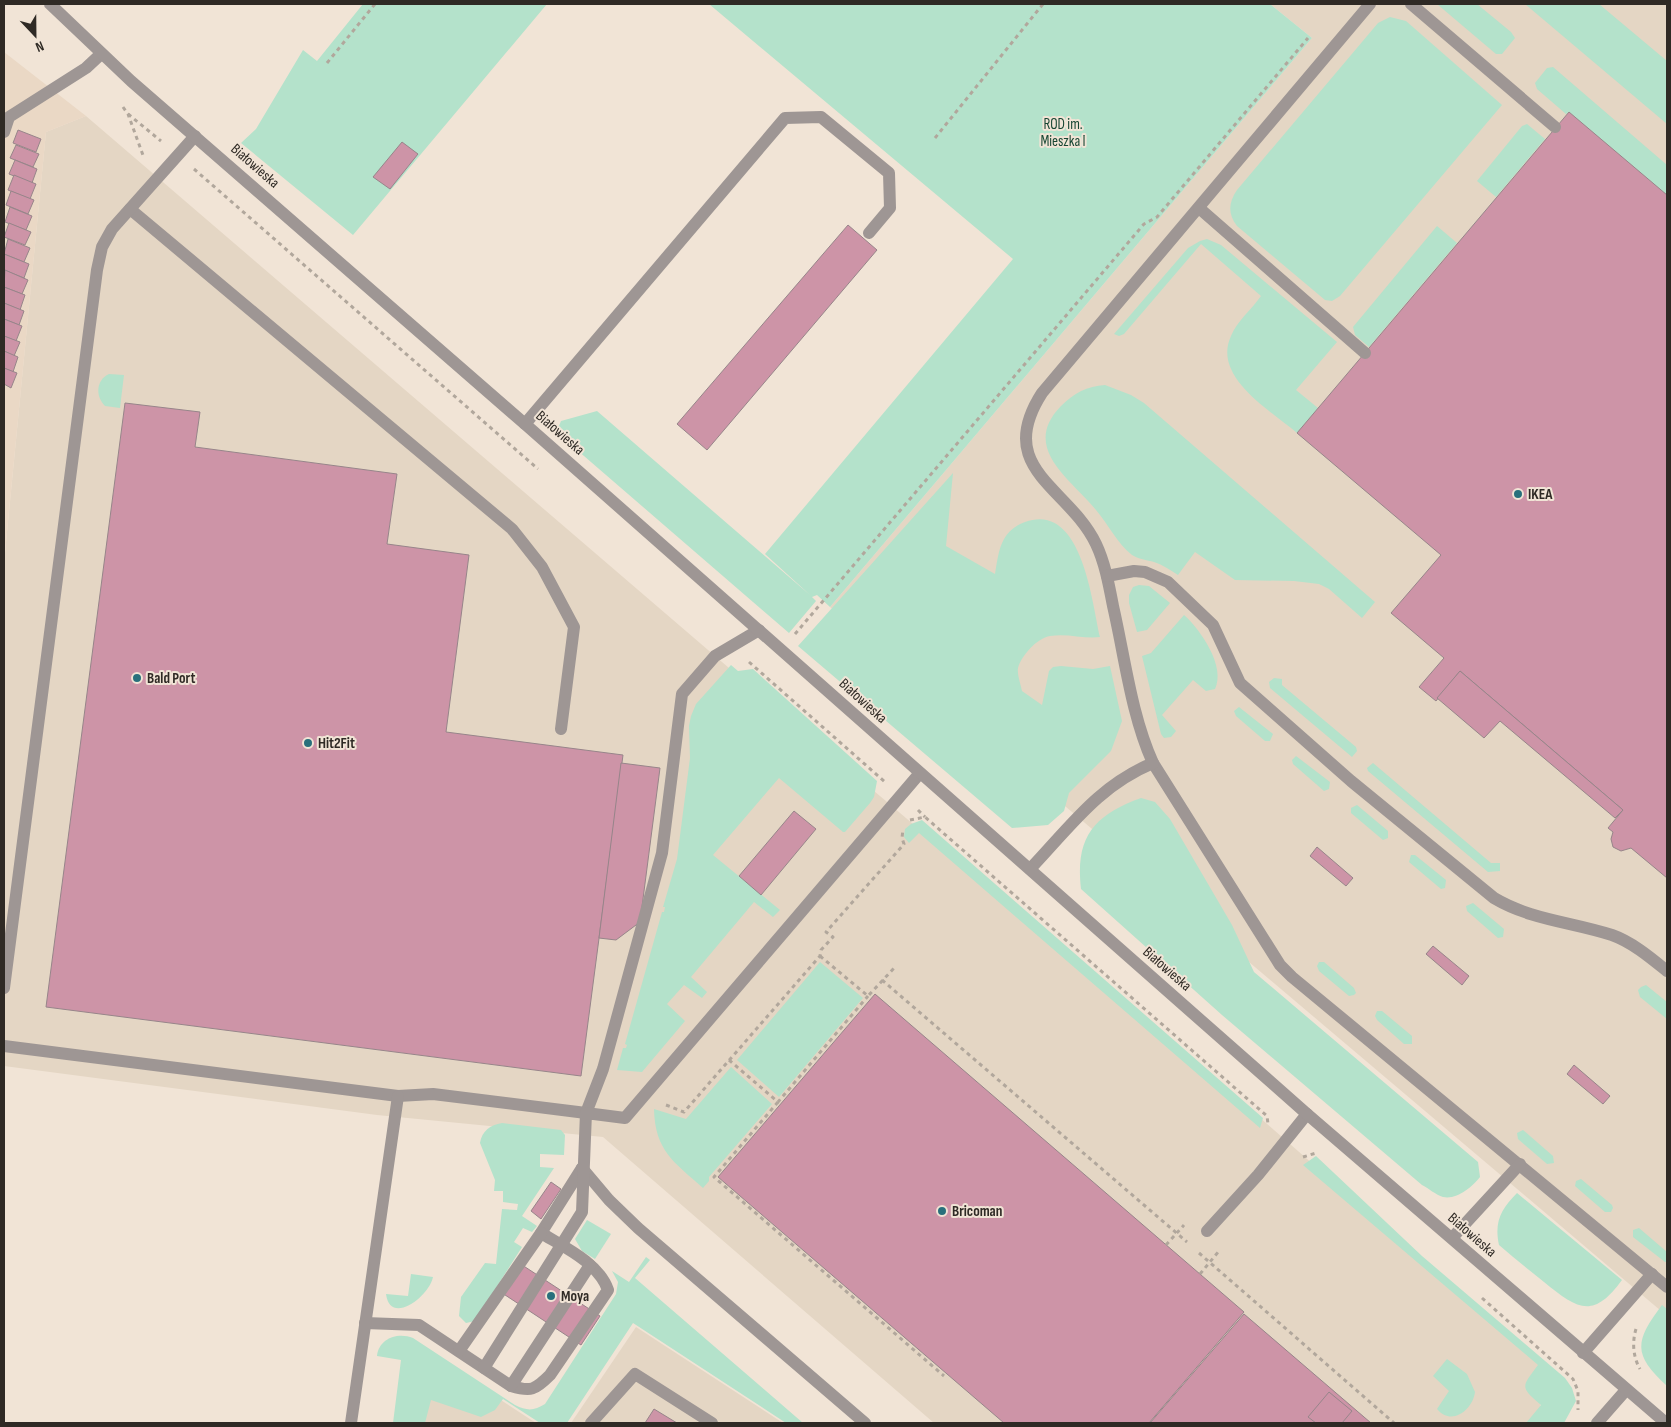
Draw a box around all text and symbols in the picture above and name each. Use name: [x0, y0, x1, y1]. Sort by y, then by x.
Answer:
north arrow: [10, 10, 60, 60]
text: N: [33, 37, 46, 56]
park label: ROD im. Mieszka I: [1040, 115, 1086, 151]
street label: Białowieska: [227, 140, 283, 192]
street label: Białowieska: [532, 407, 588, 459]
place label: IKEA: [1528, 485, 1553, 504]
marker: IKEA: [1512, 488, 1524, 500]
place label: Bald Port: [147, 669, 195, 688]
marker: Bald Port: [131, 672, 143, 684]
street label: Białowieska: [835, 674, 891, 728]
place label: Hit2Fit: [318, 734, 355, 753]
marker: Hit2Fit: [302, 737, 314, 749]
street label: Białowieska: [1139, 943, 1195, 995]
place label: Bricoman: [952, 1202, 1002, 1221]
marker: Bricoman: [936, 1205, 948, 1217]
street label: Białowieska: [1444, 1209, 1500, 1261]
place label: Moya: [561, 1287, 589, 1306]
marker: Moya: [545, 1290, 557, 1302]

